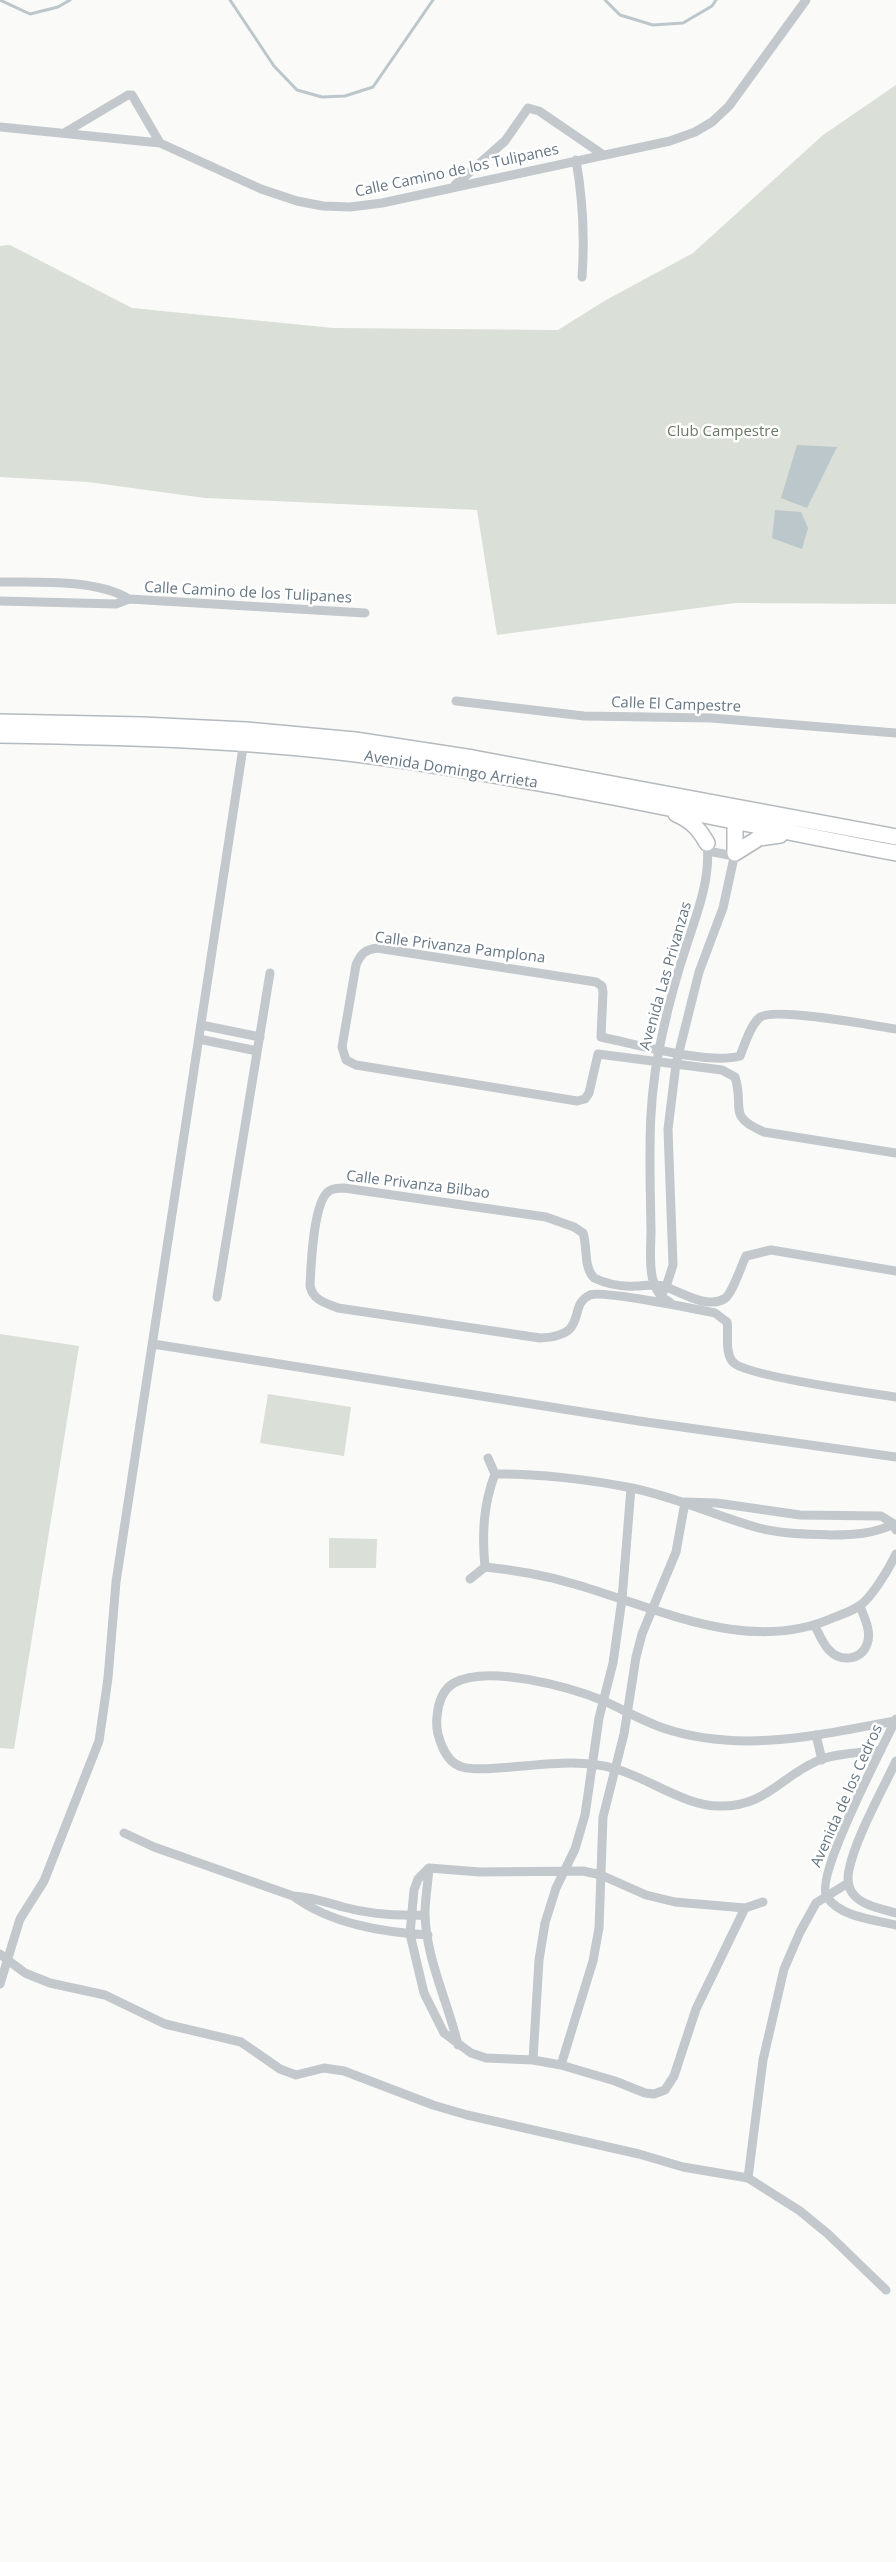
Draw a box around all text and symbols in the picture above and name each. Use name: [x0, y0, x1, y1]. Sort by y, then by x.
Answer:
street label: Calle Camino de los Tulipanes: [353, 141, 561, 201]
park label: Club Campestre: [667, 423, 779, 441]
street label: Calle Camino de los Tulipanes: [144, 579, 352, 607]
street label: Calle El Campestre: [611, 694, 741, 716]
street label: Avenida Domingo Arrieta: [363, 747, 539, 793]
street label: Avenida Las Privanzas: [636, 900, 696, 1052]
street label: Calle Privanza Pamplona: [374, 929, 546, 967]
street label: Calle Privanza Bilbao: [345, 1167, 491, 1203]
street label: Avenida de los Cedros: [807, 1722, 887, 1870]

